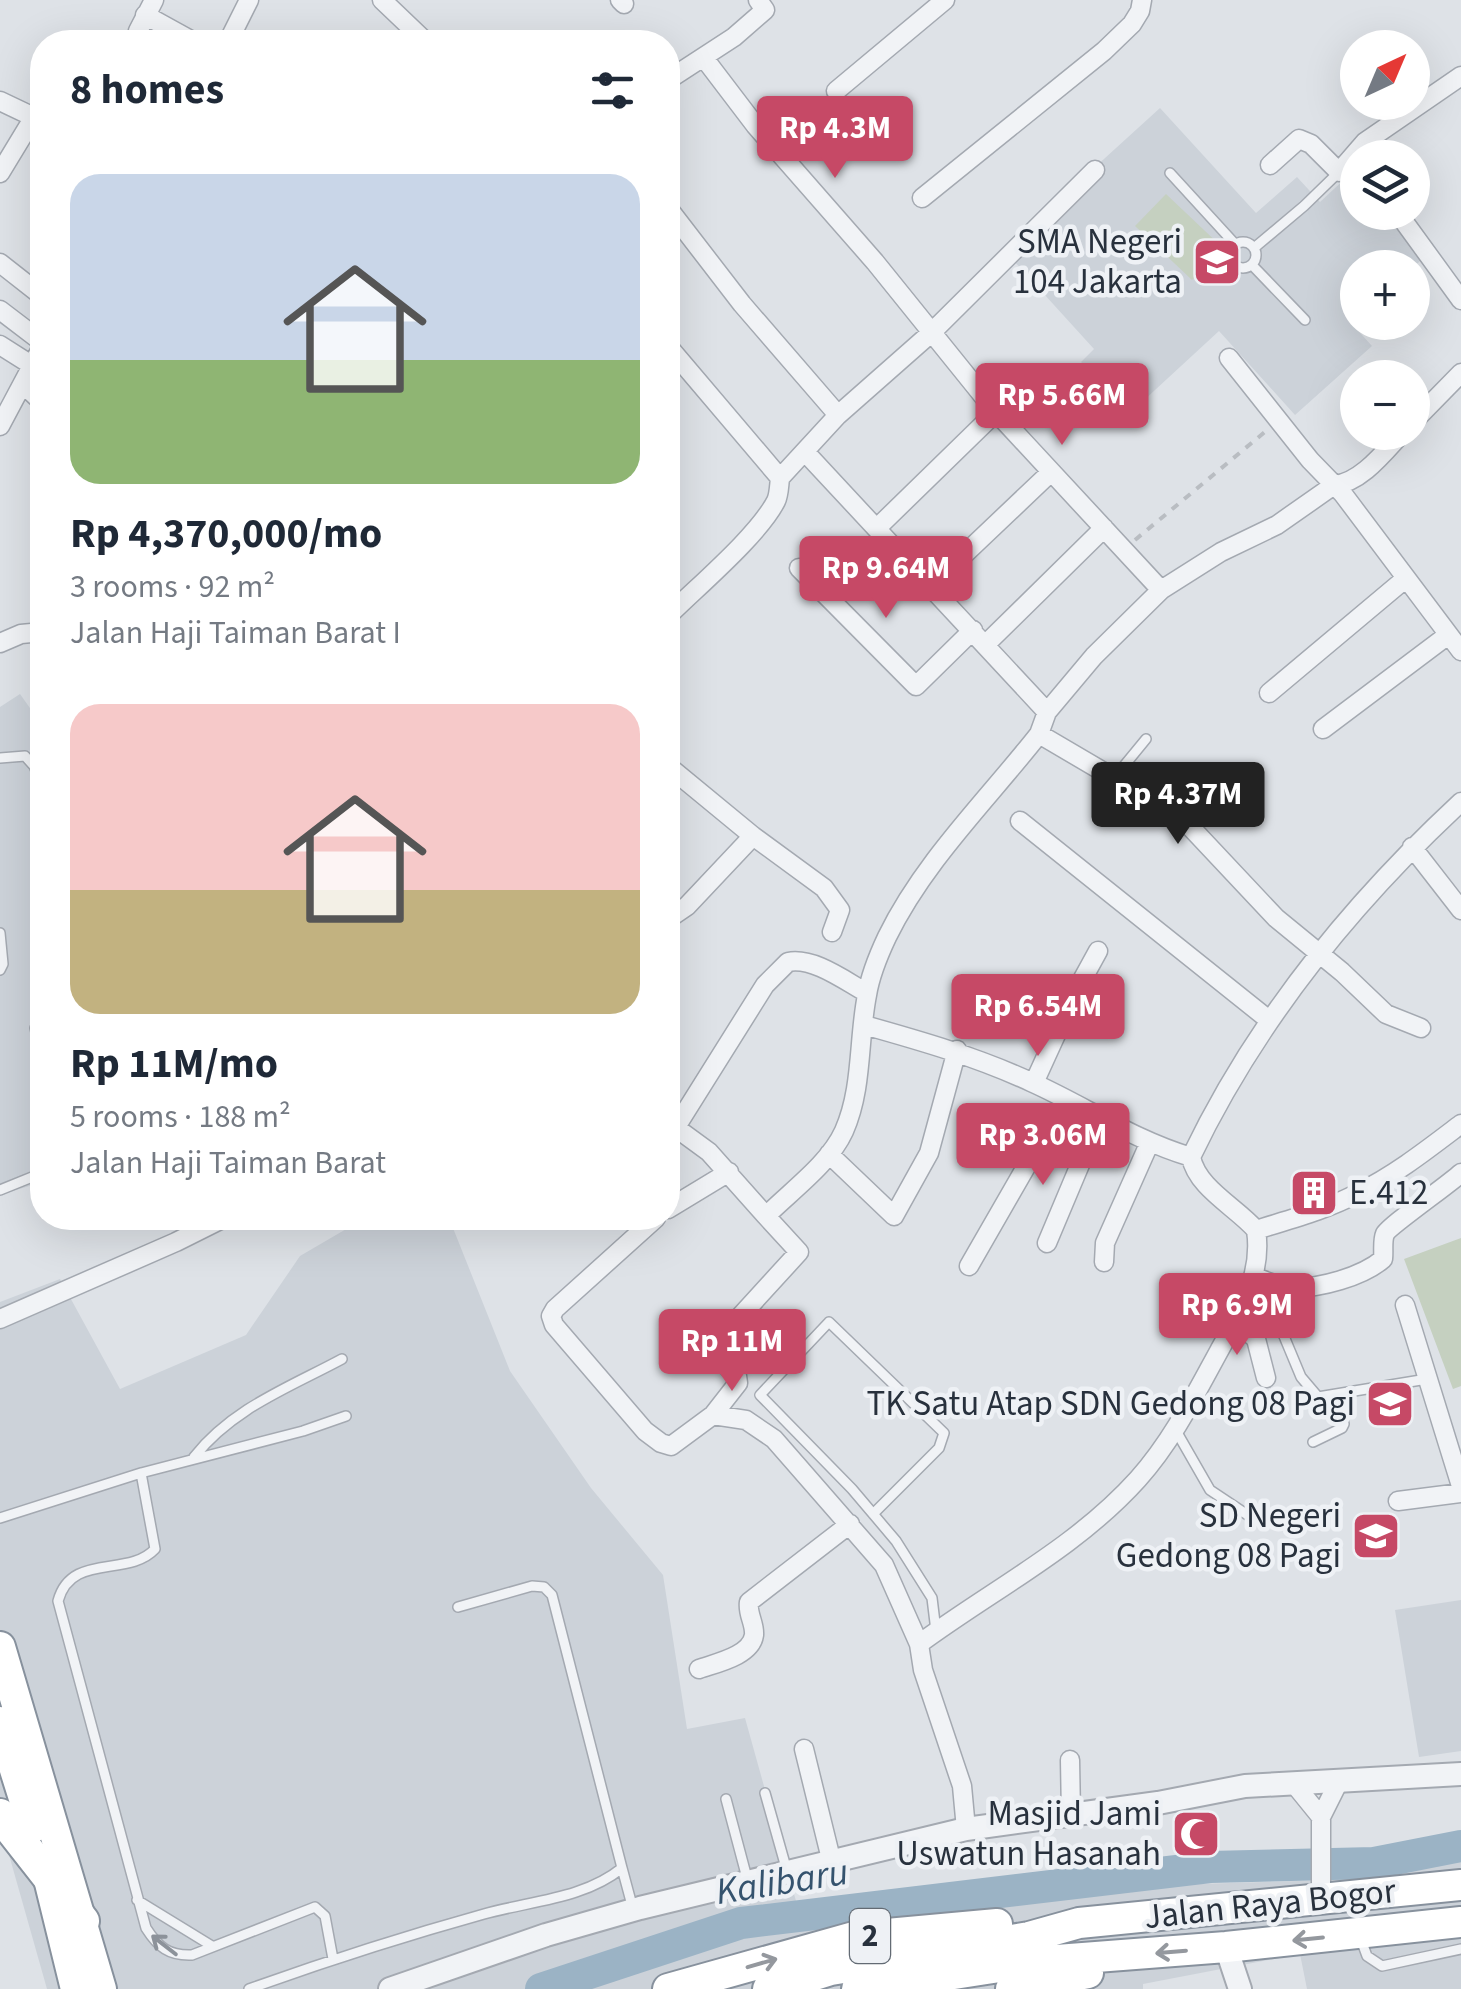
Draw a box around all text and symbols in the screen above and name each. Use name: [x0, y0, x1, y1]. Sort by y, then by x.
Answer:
north arrow: [1340, 30, 1430, 120]
map controls: [1340, 30, 1430, 450]
text: 8 homes: [70, 60, 224, 120]
icon: filters: [585, 63, 640, 118]
pin: Rp 4.3M: [743, 96, 927, 181]
text: Rp 4.3M: [779, 105, 891, 151]
button: layers: [1340, 140, 1430, 230]
place label: SMA Negeri 104 Jakarta: [1013, 217, 1182, 307]
school or university icon: SMA Negeri 104 Jakarta: [1191, 236, 1243, 288]
icon: home: [265, 239, 445, 419]
button: +: [1340, 250, 1430, 340]
button: −: [1340, 360, 1430, 450]
pin: Rp 5.66M: [959, 363, 1165, 448]
text: Rp 5.66M: [997, 372, 1127, 418]
text: Rp 4,370,000/mo: [70, 504, 382, 564]
pin: Rp 9.64M: [783, 536, 989, 621]
text: Rp 9.64M: [821, 545, 951, 591]
text: 3 rooms · 92 m²: [70, 564, 275, 610]
text: Jalan Haji Taiman Barat I: [70, 610, 401, 656]
pin: Rp 4.37M: [1075, 762, 1281, 847]
icon: home: [265, 769, 445, 949]
text: Rp 4.37M: [1113, 771, 1243, 817]
pin: Rp 6.54M: [935, 974, 1141, 1059]
text: Rp 6.54M: [973, 983, 1103, 1029]
text: Rp 11M/mo: [70, 1034, 278, 1094]
text: 5 rooms · 188 m²: [70, 1094, 291, 1140]
pin: Rp 3.06M: [940, 1103, 1146, 1188]
text: Rp 3.06M: [978, 1112, 1108, 1158]
text: Jalan Haji Taiman Barat: [70, 1140, 386, 1186]
building icon: E.412: [1288, 1167, 1340, 1219]
place label: E.412: [1349, 1168, 1428, 1218]
pin: Rp 6.9M: [1145, 1273, 1329, 1358]
text: Rp 6.9M: [1181, 1282, 1293, 1328]
pin: Rp 11M: [651, 1309, 813, 1394]
text: Rp 11M: [681, 1318, 783, 1364]
school or university icon: TK Satu Atap SDN Gedong 08 Pagi: [1364, 1378, 1416, 1430]
place label: TK Satu Atap SDN Gedong 08 Pagi: [867, 1379, 1355, 1429]
place label: SD Negeri Gedong 08 Pagi: [1116, 1491, 1341, 1581]
school or university icon: SD Negeri Gedong 08 Pagi: [1350, 1510, 1402, 1562]
place label: Masjid Jami Uswatun Hasanah: [896, 1789, 1161, 1879]
mosque icon: Masjid Jami Uswatun Hasanah: [1170, 1808, 1222, 1860]
water label: Kalibaru: [712, 1845, 852, 1919]
street label: Jalan Raya Bogor: [1142, 1866, 1399, 1942]
road number: 2: [850, 1909, 890, 1963]
one-way arrow: [1293, 1930, 1325, 1949]
one-way arrow: [151, 1934, 177, 1956]
one-way arrow: [1156, 1942, 1188, 1961]
one-way arrow: [746, 1952, 777, 1971]

